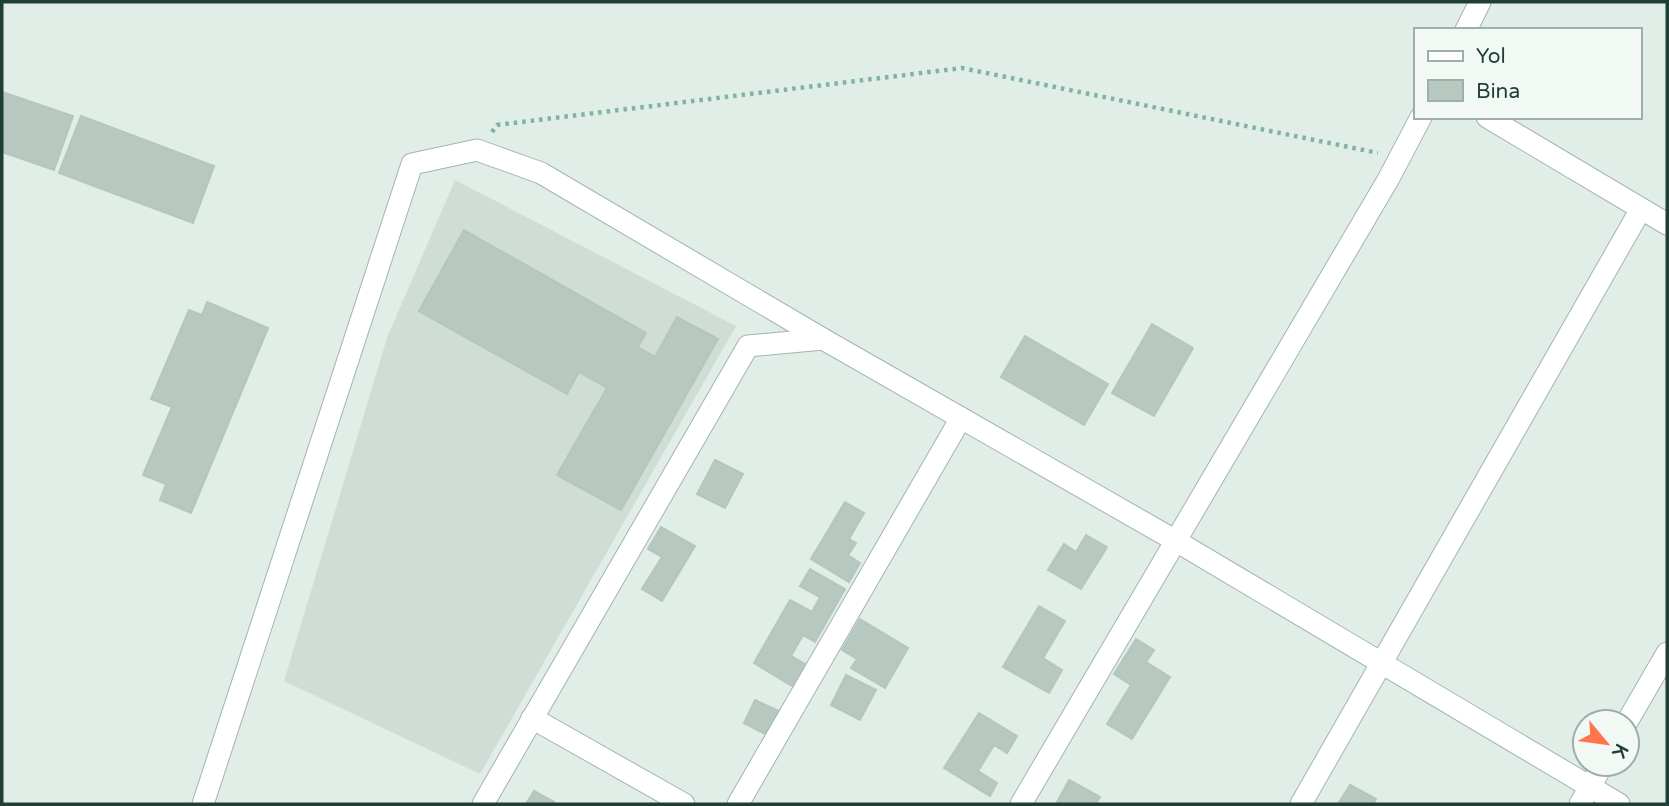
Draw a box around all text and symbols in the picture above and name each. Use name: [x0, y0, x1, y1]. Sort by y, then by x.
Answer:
legend: [1414, 28, 1641, 119]
text: Yol: [1476, 44, 1506, 69]
text: Bina: [1476, 79, 1520, 104]
north arrow: [1571, 708, 1641, 778]
text: K: [1607, 740, 1633, 762]

